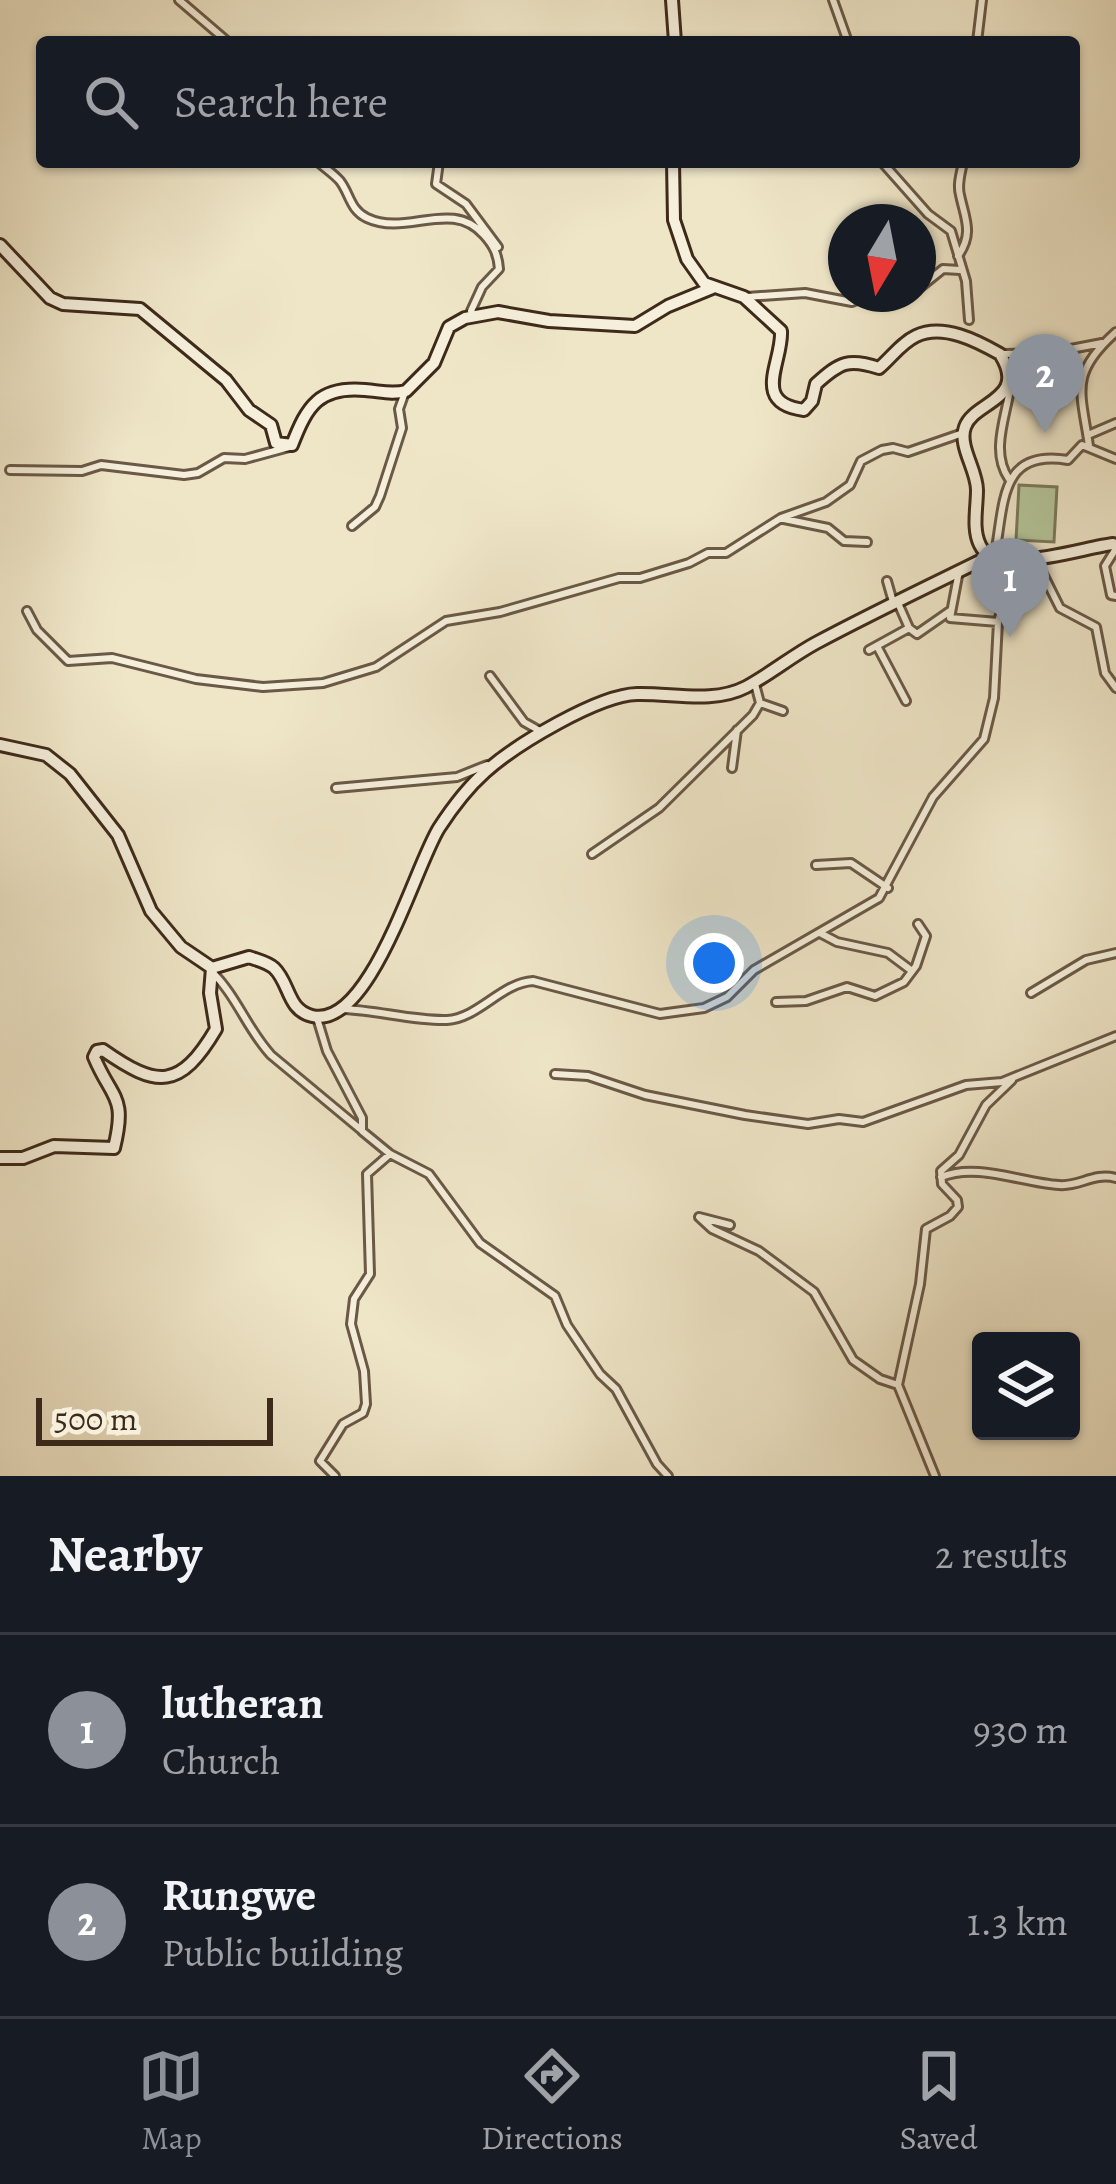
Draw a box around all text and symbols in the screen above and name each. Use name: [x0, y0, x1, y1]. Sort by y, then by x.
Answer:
search box: [36, 36, 1080, 168]
icon: search: [78, 69, 144, 135]
text: Search here: [174, 71, 388, 133]
north arrow: [828, 204, 936, 312]
pin: 2: [1006, 334, 1084, 433]
pin: 1: [971, 538, 1049, 637]
your location: [684, 933, 744, 993]
map controls: [972, 1332, 1080, 1440]
button: layers: [972, 1332, 1080, 1440]
scale bar: [36, 1392, 273, 1445]
text: 500 m: [54, 1396, 137, 1441]
text: Nearby: [48, 1519, 202, 1589]
text: 2 results: [935, 1528, 1068, 1581]
text: lutheran: [162, 1672, 324, 1734]
text: 1: [80, 1703, 94, 1756]
text: 930 m: [973, 1703, 1068, 1756]
text: Church: [162, 1734, 280, 1787]
text: Rungwe: [162, 1864, 316, 1926]
text: 2: [78, 1895, 96, 1948]
text: 1.3 km: [967, 1895, 1068, 1948]
text: Public building: [162, 1926, 403, 1979]
tab: Map: [138, 2043, 204, 2160]
tab: Directions: [481, 2043, 623, 2160]
tab: Saved: [899, 2043, 978, 2160]

